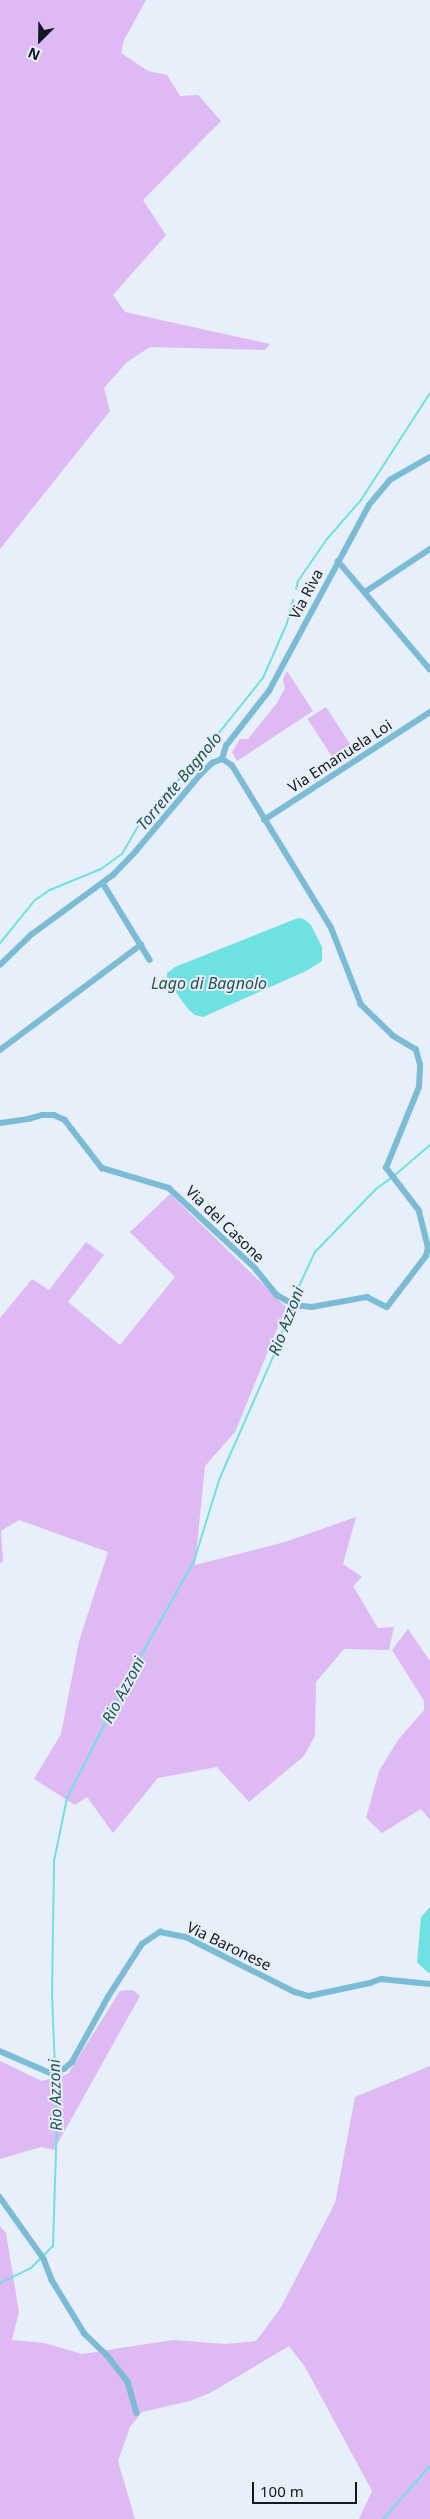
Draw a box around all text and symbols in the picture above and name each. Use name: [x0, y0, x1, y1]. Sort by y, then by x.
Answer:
north arrow: [15, 15, 65, 65]
text: N: [25, 43, 43, 65]
street label: Via Riva: [285, 566, 327, 622]
street label: Via Emanuela Loi: [285, 716, 395, 796]
water label: Torrente Bagnolo: [132, 728, 226, 834]
water label: Lago di Bagnolo: [151, 973, 267, 993]
street label: Via del Casone: [182, 1182, 268, 1266]
water label: Rio Azzoni: [264, 1284, 308, 1358]
water label: Rio Azzoni: [98, 1654, 148, 1726]
street label: Via Baronese: [184, 1918, 274, 1974]
water label: Rio Azzoni: [44, 2059, 66, 2131]
scale bar: [255, 2472, 360, 2504]
text: 100 m: [260, 2481, 304, 2501]

